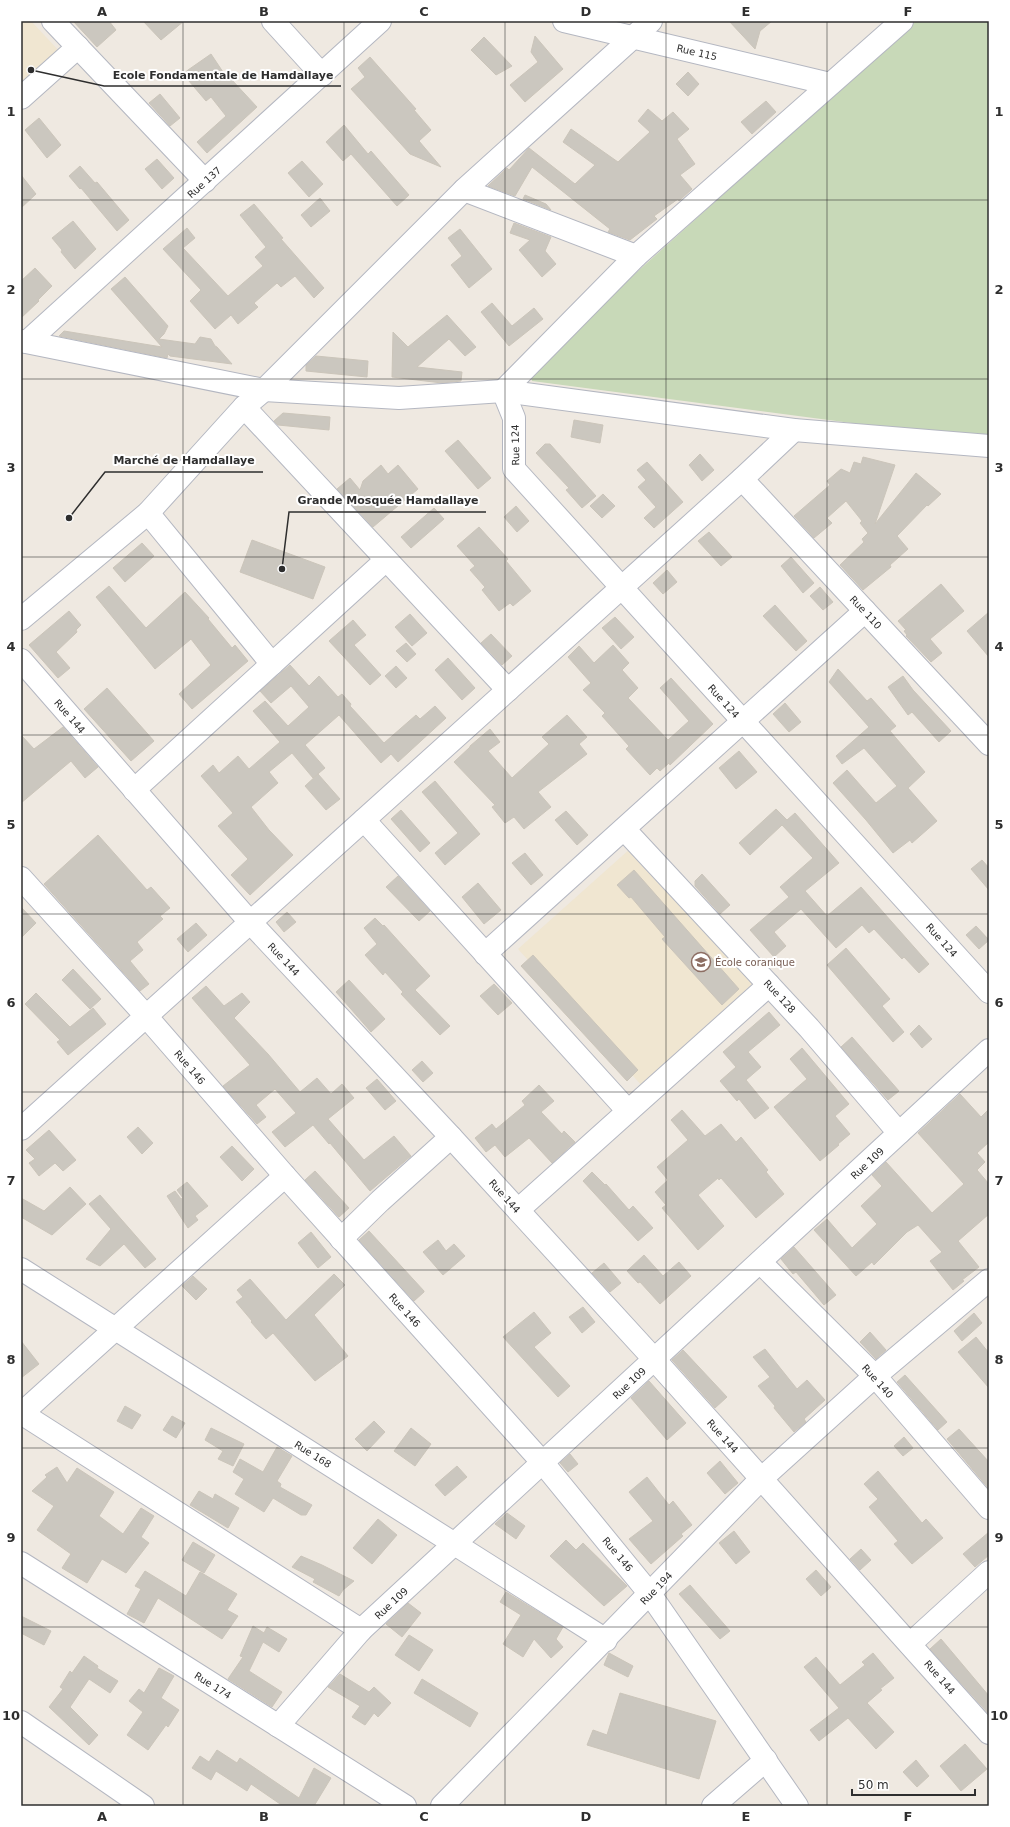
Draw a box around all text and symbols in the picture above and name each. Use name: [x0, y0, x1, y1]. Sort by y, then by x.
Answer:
text: A: [97, 4, 107, 19]
text: B: [259, 4, 269, 19]
text: C: [419, 4, 429, 19]
text: D: [581, 4, 592, 19]
text: E: [742, 4, 750, 19]
text: F: [904, 4, 912, 19]
street label: Rue 115: [676, 42, 718, 62]
callout: Ecole Fondamentale de Hamdallaye: [104, 63, 341, 86]
text: Ecole Fondamentale de Hamdallaye: [113, 69, 333, 82]
text: 1: [6, 104, 16, 119]
text: 1: [994, 104, 1004, 119]
street label: Rue 137: [185, 164, 223, 200]
text: 2: [6, 282, 16, 297]
text: 2: [994, 282, 1004, 297]
street label: Rue 124: [510, 424, 521, 466]
callout: Marché de Hamdallaye: [105, 449, 263, 472]
text: Marché de Hamdallaye: [113, 454, 255, 467]
text: 3: [6, 460, 16, 475]
text: 3: [994, 460, 1004, 475]
callout: Grande Mosquée Hamdallaye: [289, 489, 486, 512]
text: Grande Mosquée Hamdallaye: [297, 494, 479, 507]
street label: Rue 110: [848, 594, 884, 631]
text: 4: [6, 639, 16, 654]
text: 4: [994, 639, 1004, 654]
street label: Rue 124: [706, 682, 742, 720]
street label: Rue 144: [52, 697, 87, 736]
text: 5: [6, 817, 16, 832]
text: 5: [994, 817, 1004, 832]
street label: Rue 124: [924, 921, 960, 959]
street label: Rue 144: [266, 941, 302, 978]
school or university icon: École coranique: [690, 951, 712, 973]
place label: École coranique: [715, 956, 795, 968]
street label: Rue 128: [762, 978, 798, 1015]
text: 6: [6, 995, 16, 1010]
text: 6: [994, 995, 1004, 1010]
street label: Rue 146: [172, 1048, 207, 1087]
street label: Rue 109: [849, 1145, 886, 1181]
text: 7: [6, 1173, 16, 1188]
text: 7: [994, 1173, 1004, 1188]
street label: Rue 144: [487, 1177, 523, 1215]
street label: Rue 146: [387, 1291, 423, 1329]
text: 8: [6, 1352, 16, 1367]
text: 8: [994, 1352, 1004, 1367]
street label: Rue 140: [860, 1362, 896, 1400]
street label: Rue 109: [611, 1365, 648, 1401]
street label: Rue 144: [705, 1417, 741, 1455]
street label: Rue 168: [292, 1439, 333, 1470]
text: 9: [6, 1530, 16, 1545]
text: 9: [994, 1530, 1004, 1545]
street label: Rue 146: [600, 1535, 635, 1574]
street label: Rue 194: [638, 1570, 675, 1607]
street label: Rue 109: [373, 1585, 410, 1621]
street label: Rue 144: [922, 1658, 957, 1697]
street label: Rue 174: [192, 1670, 233, 1701]
text: 10: [2, 1708, 20, 1723]
text: 10: [990, 1708, 1008, 1723]
scale bar: [852, 1771, 975, 1797]
text: 50 m: [858, 1778, 889, 1792]
text: A: [97, 1809, 107, 1824]
text: B: [259, 1809, 269, 1824]
text: C: [419, 1809, 429, 1824]
text: D: [581, 1809, 592, 1824]
text: E: [742, 1809, 750, 1824]
text: F: [904, 1809, 912, 1824]

